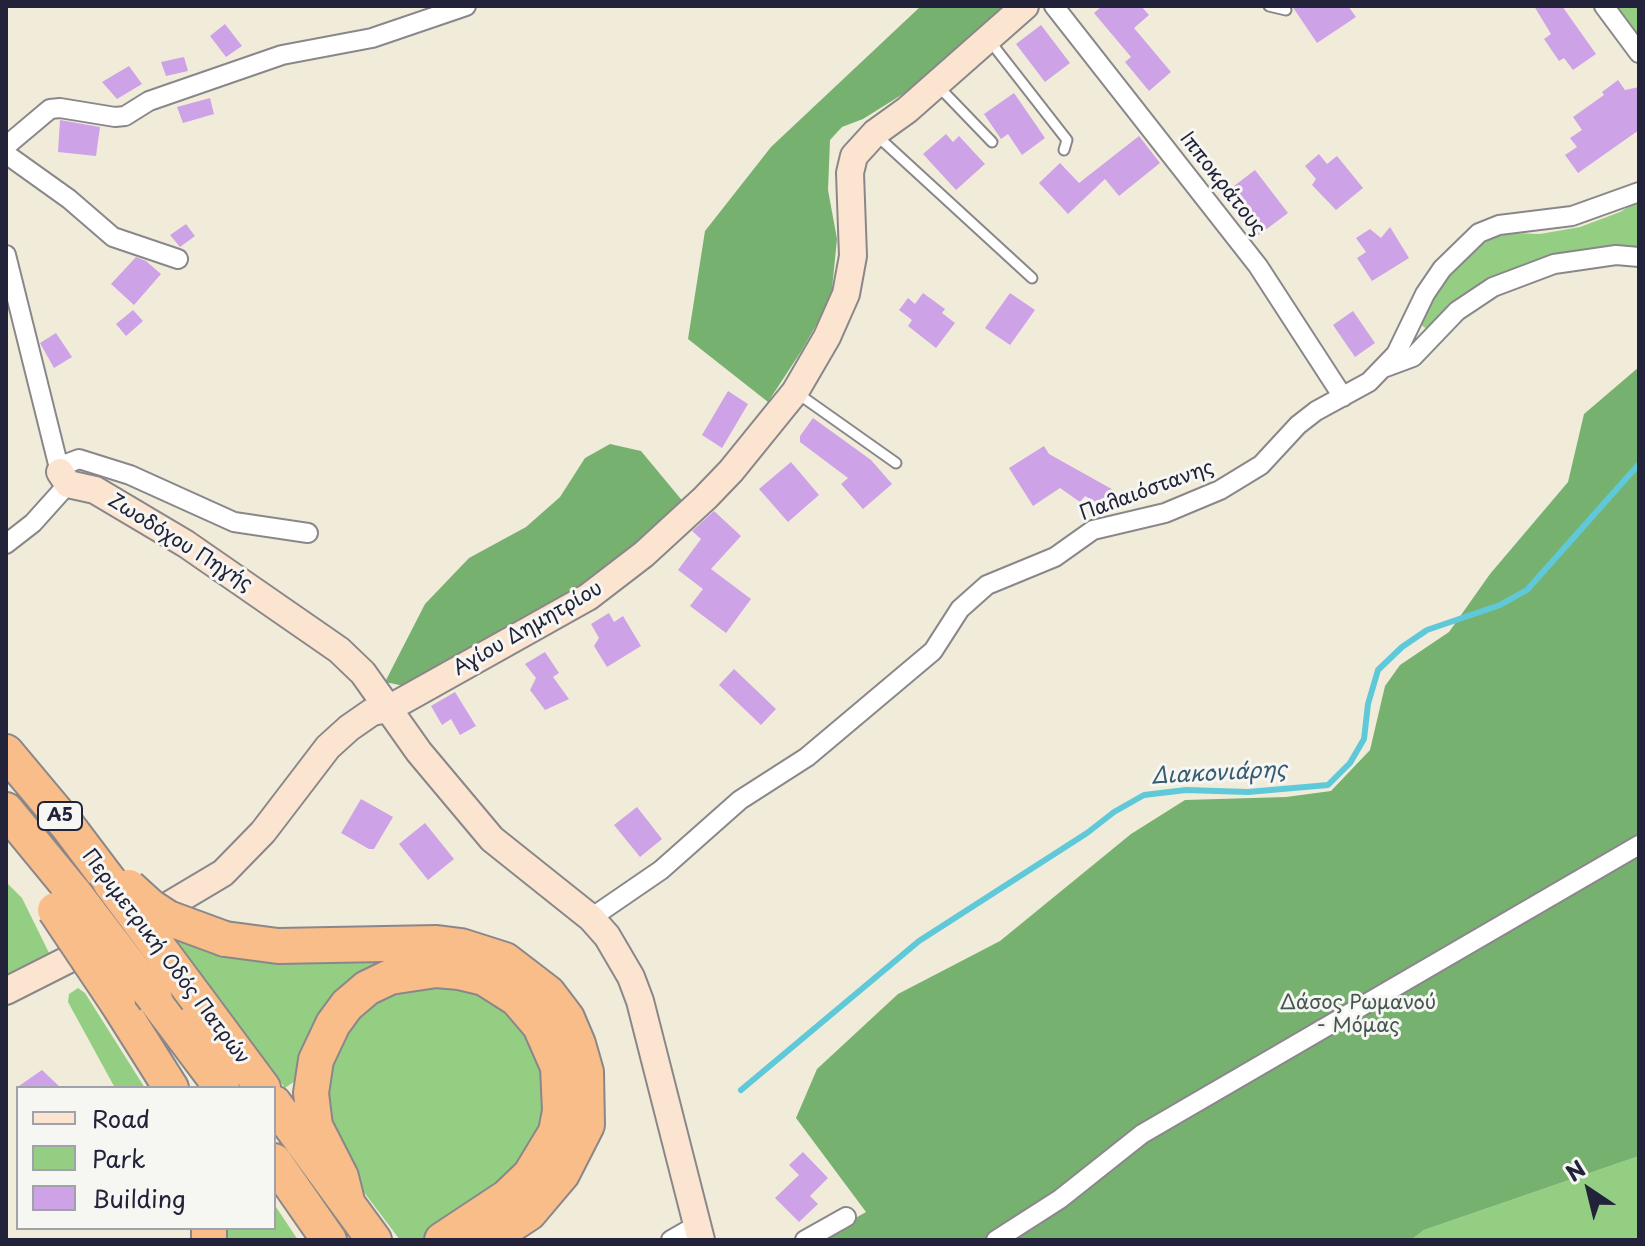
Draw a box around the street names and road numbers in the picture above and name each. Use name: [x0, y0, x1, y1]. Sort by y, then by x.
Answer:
street label: Ιπποκράτους: [1174, 127, 1270, 241]
street label: Παλαιόστανης: [1077, 456, 1217, 526]
street label: Ζωοδόχου Πηγής: [103, 489, 257, 597]
street label: Αγίου Δημητρίου: [449, 577, 607, 681]
road number: Α5: [38, 802, 82, 830]
street label: Περιμετρική Οδός Πατρών: [76, 844, 254, 1070]

